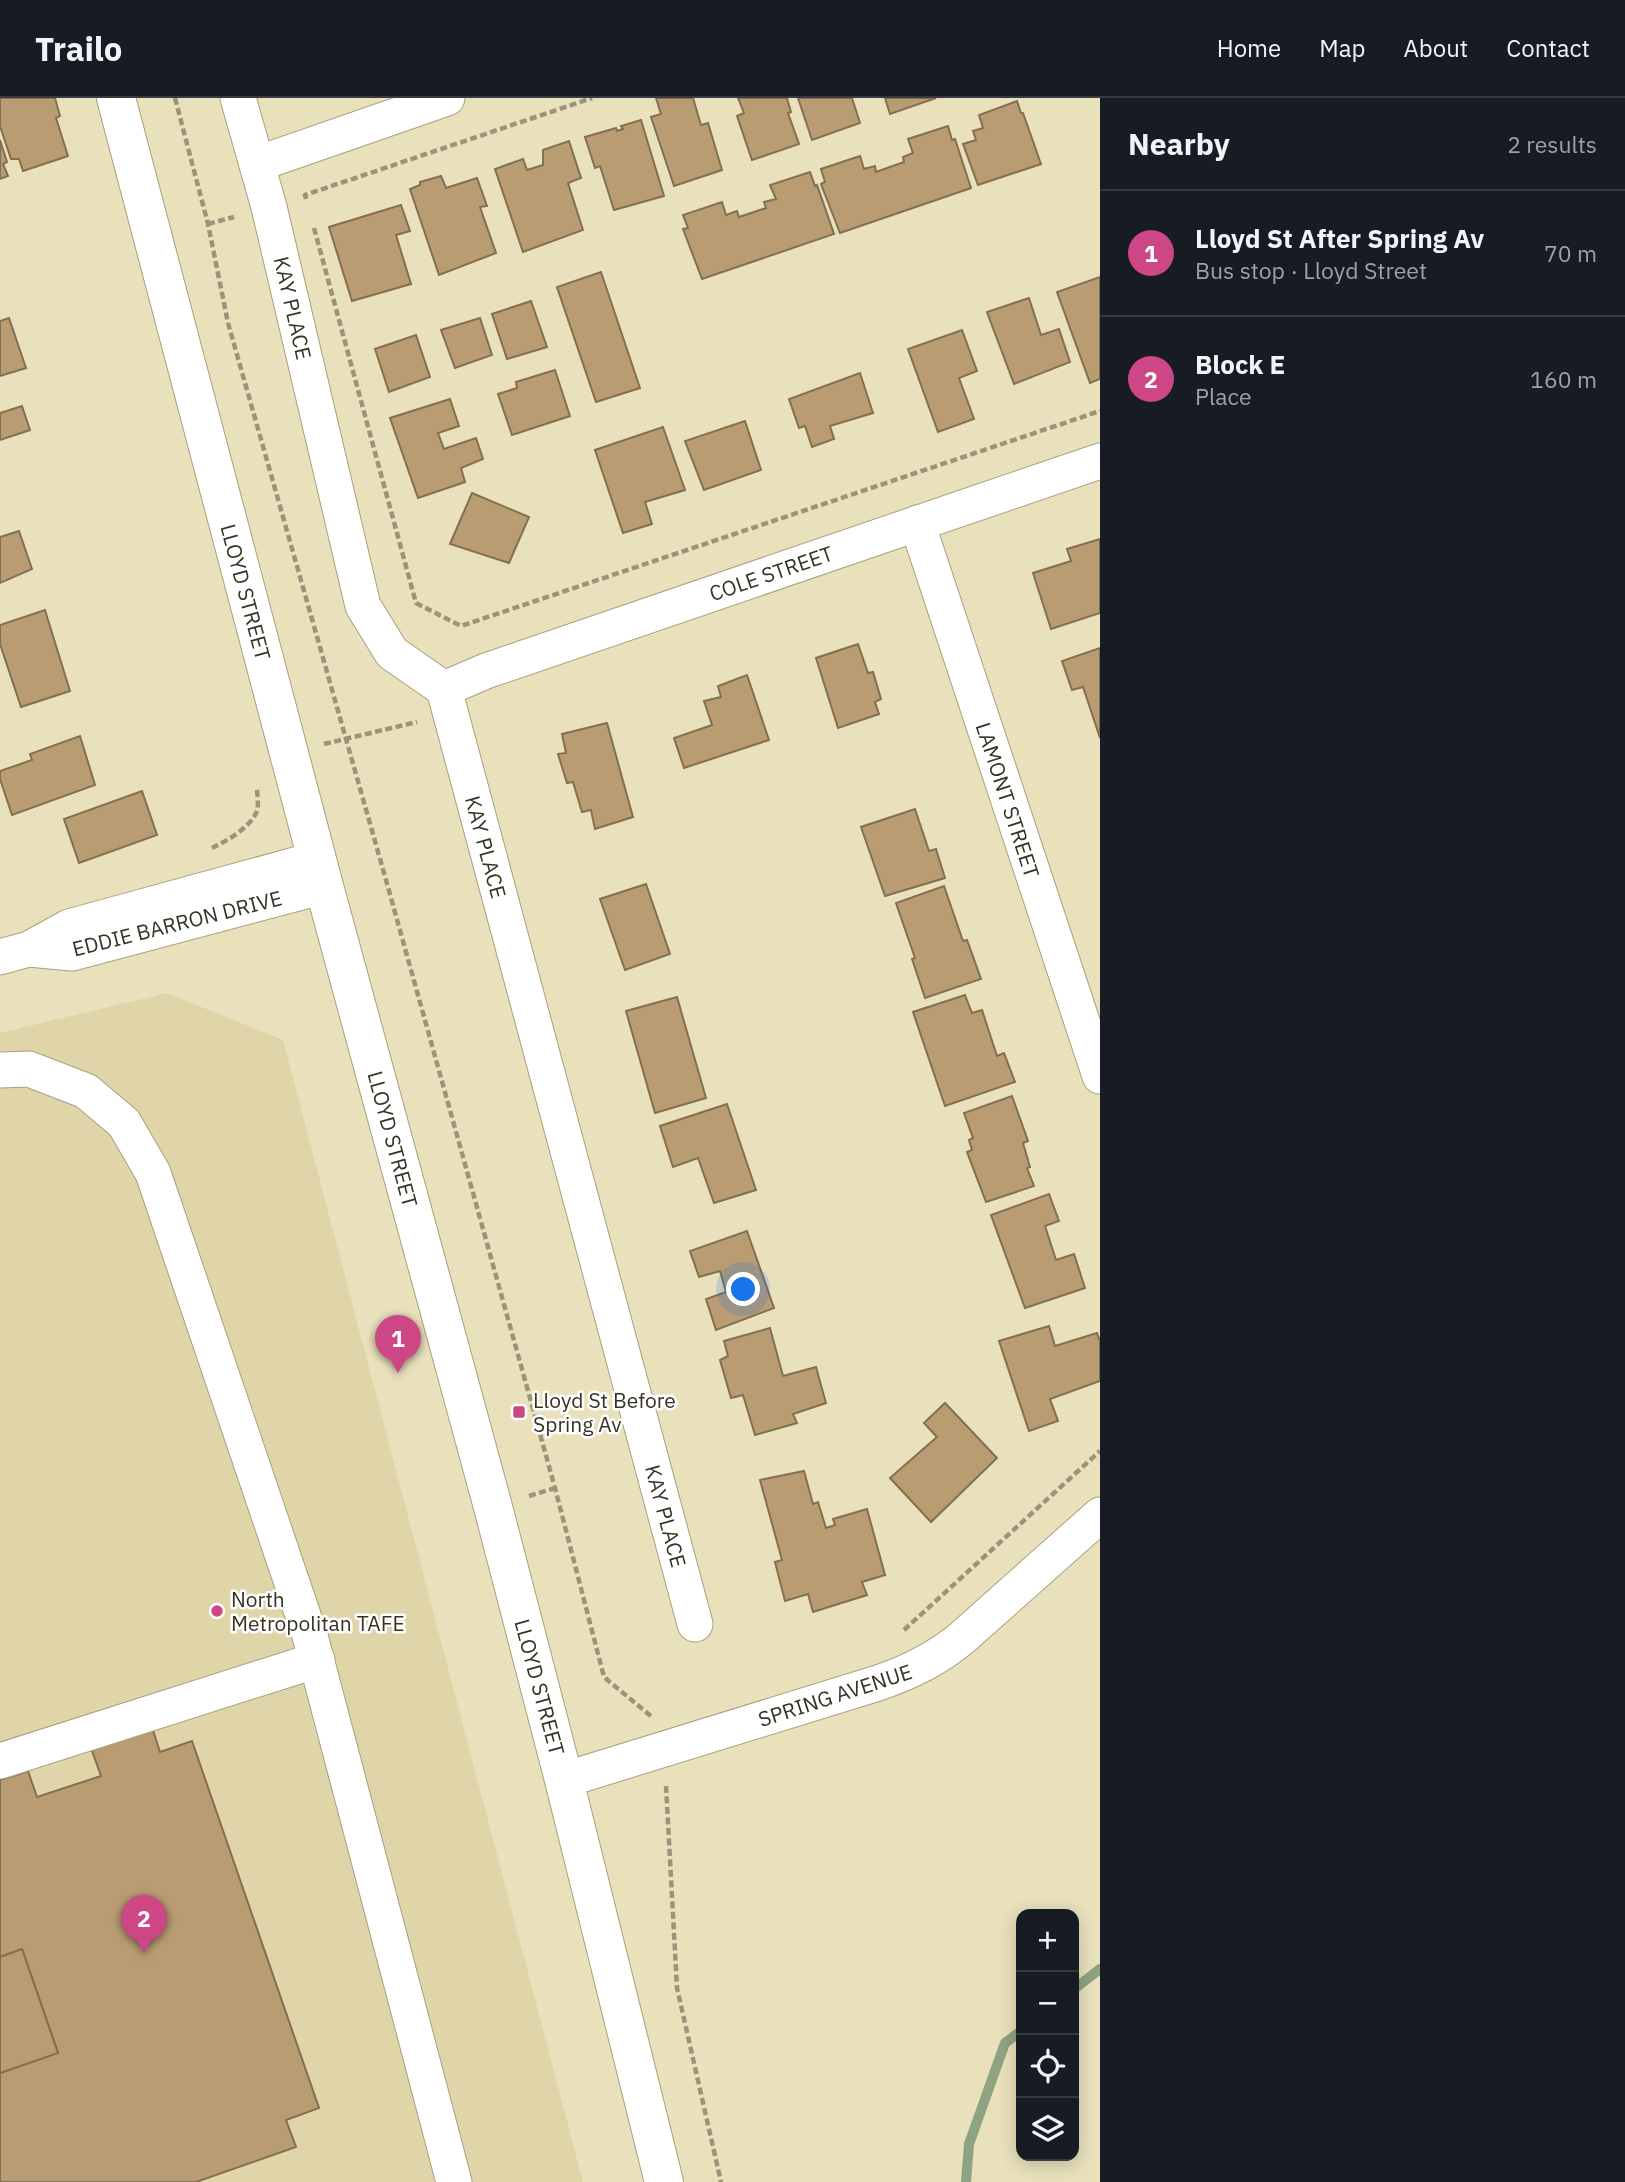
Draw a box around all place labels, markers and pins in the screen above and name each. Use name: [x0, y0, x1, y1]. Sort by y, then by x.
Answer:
pin: 1: [375, 1315, 421, 1373]
place label: Lloyd St Before Spring Av: [533, 1386, 676, 1438]
marker: Lloyd St Before Spring Av: [511, 1404, 527, 1420]
place label: North Metropolitan TAFE: [231, 1585, 405, 1637]
marker: North Metropolitan TAFE: [209, 1603, 225, 1619]
pin: 2: [121, 1895, 167, 1953]

